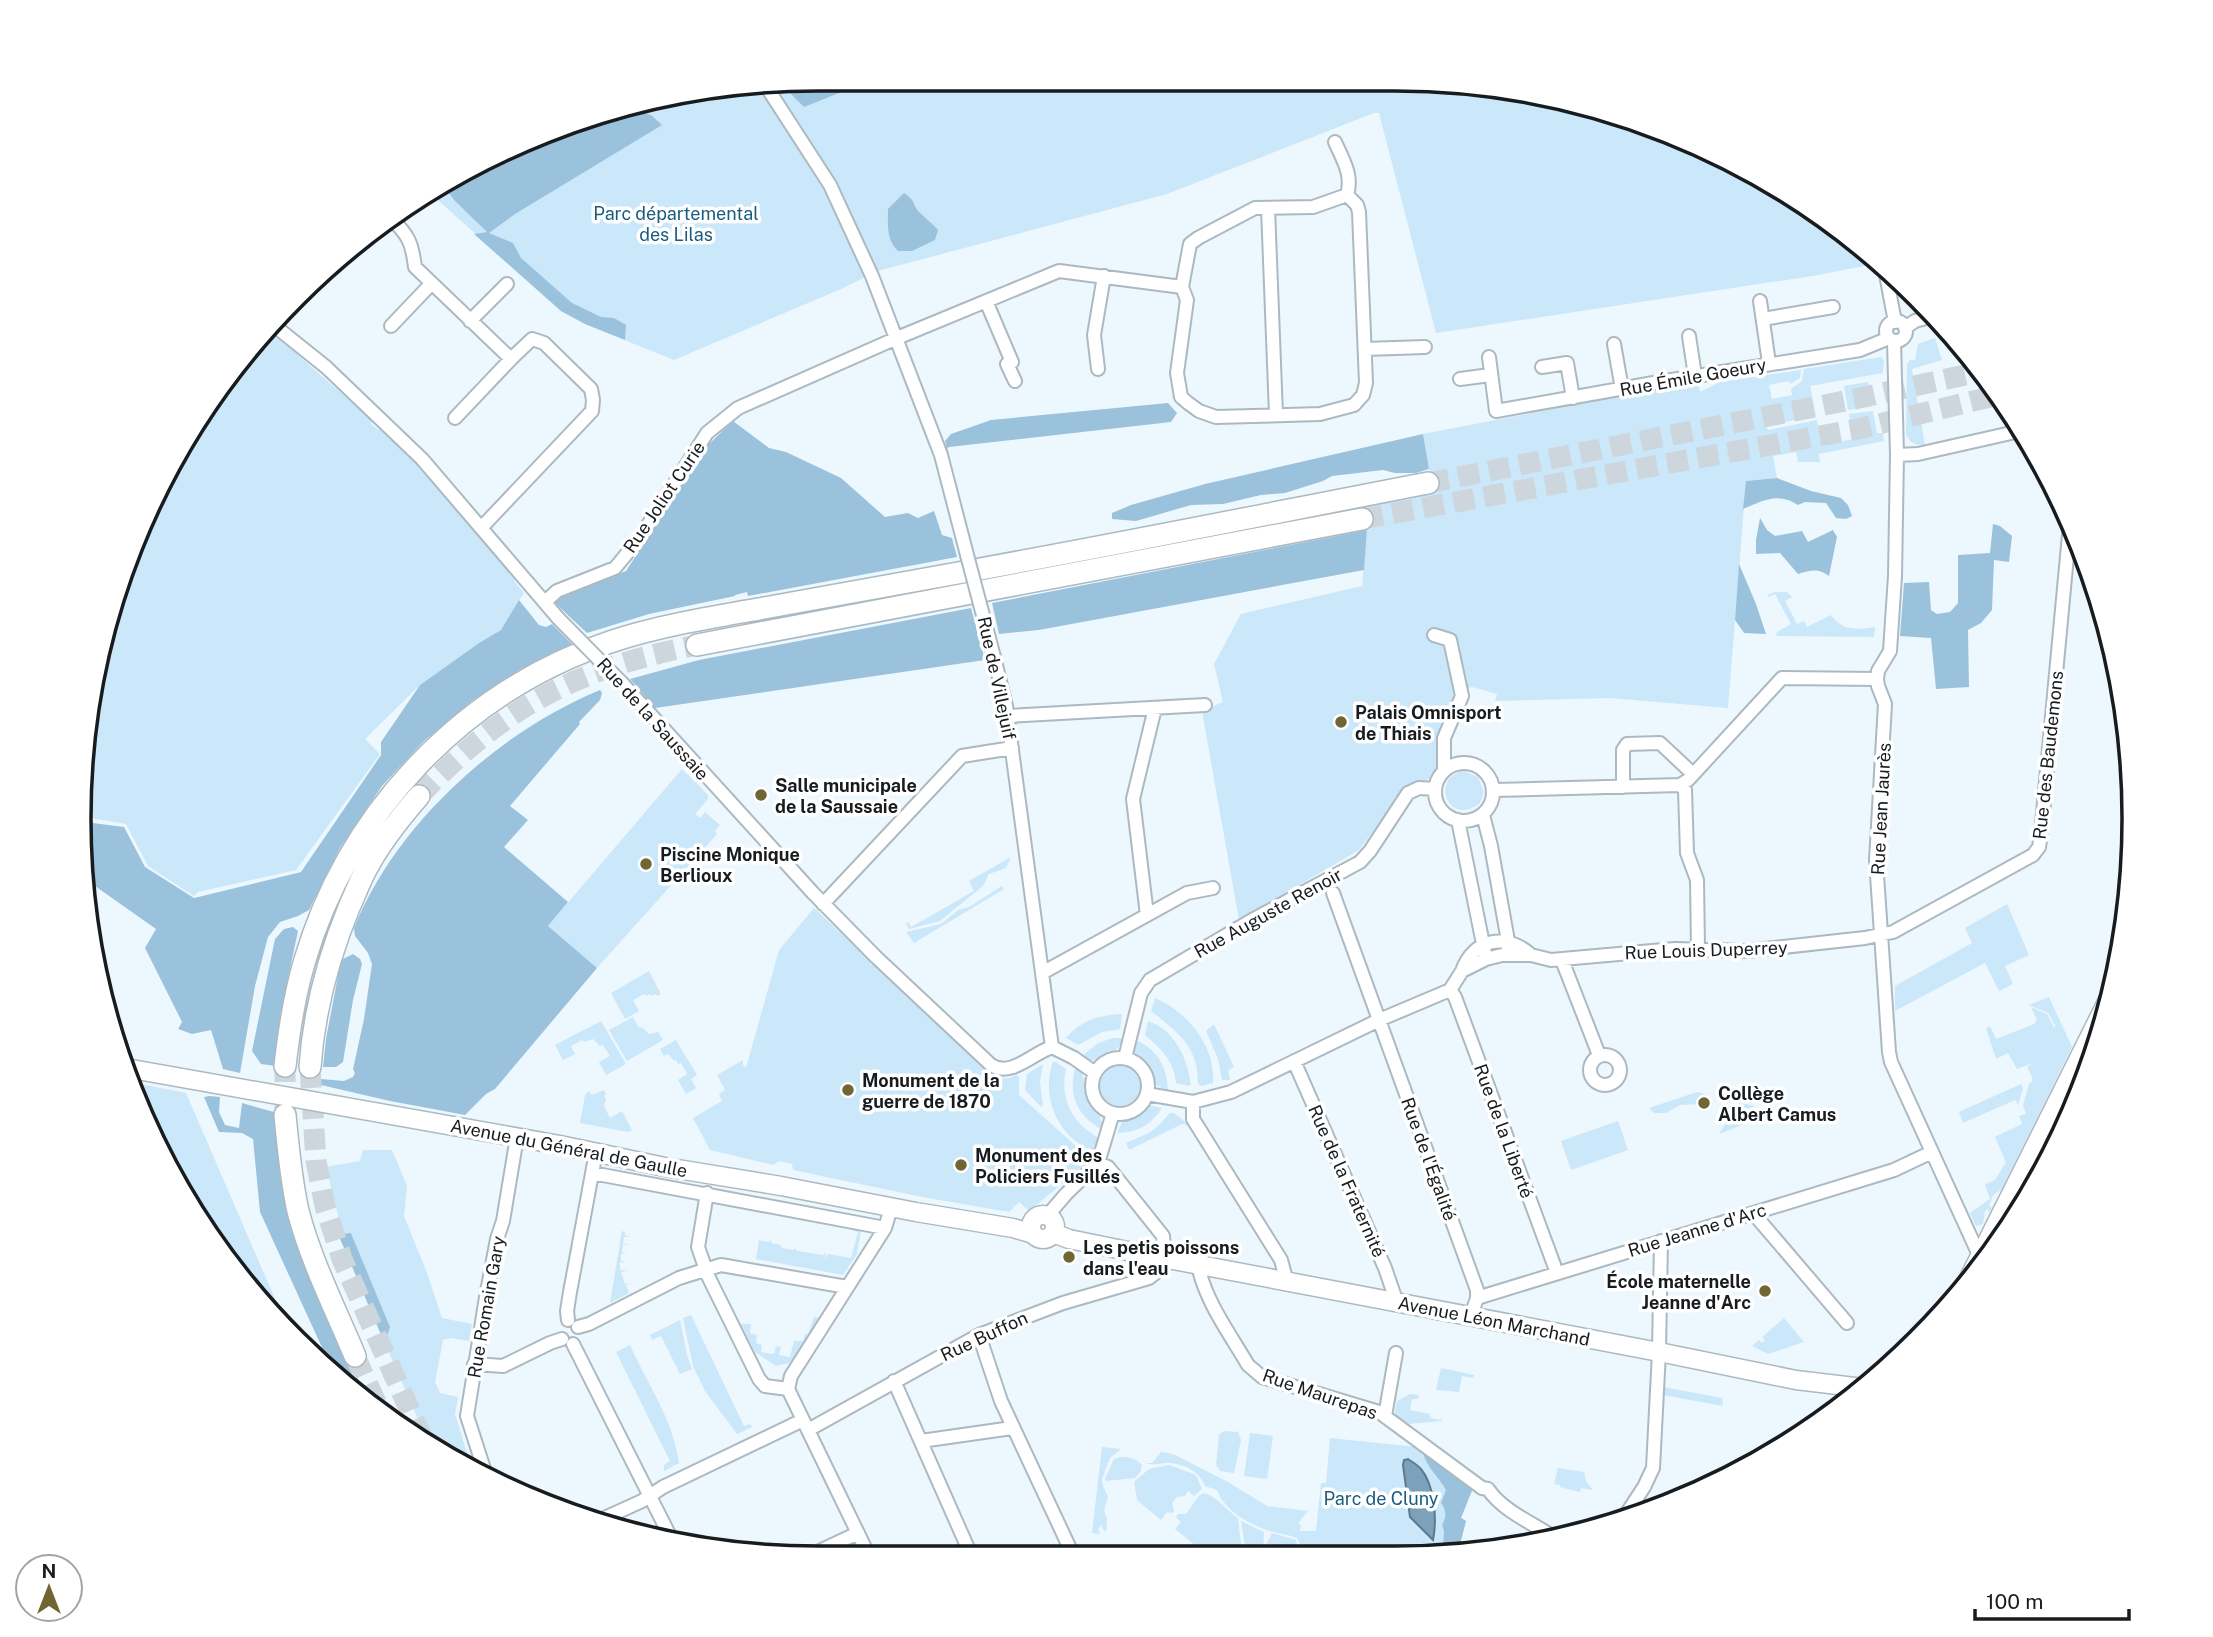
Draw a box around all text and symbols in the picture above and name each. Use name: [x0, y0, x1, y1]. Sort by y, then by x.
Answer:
park label: Parc départemental des Lilas: [593, 203, 759, 245]
street label: Rue Émile Goeury: [1618, 353, 1768, 400]
street label: Rue Joliot Curie: [619, 437, 709, 557]
street label: Rue de Villejuif: [974, 614, 1020, 742]
street label: Rue de la Saussaie: [593, 654, 713, 784]
street label: Rue des Baudemons: [2029, 670, 2067, 840]
place label: Palais Omnisport de Thiais: [1355, 702, 1502, 744]
marker: Palais Omnisport de Thiais: [1333, 714, 1349, 730]
street label: Rue Jean Jaurès: [1867, 742, 1895, 876]
place label: Salle municipale de la Saussaie: [775, 775, 917, 817]
marker: Salle municipale de la Saussaie: [753, 787, 769, 803]
place label: Piscine Monique Berlioux: [660, 844, 800, 886]
marker: Piscine Monique Berlioux: [638, 856, 654, 872]
street label: Rue Auguste Renoir: [1190, 864, 1346, 962]
street label: Rue Louis Duperrey: [1624, 937, 1788, 963]
street label: Rue de la Liberté: [1470, 1061, 1538, 1201]
place label: Monument de la guerre de 1870: [862, 1070, 1000, 1112]
marker: Monument de la guerre de 1870: [840, 1082, 856, 1098]
place label: Collège Albert Camus: [1718, 1083, 1836, 1125]
street label: Rue de l'Égalité: [1397, 1094, 1462, 1223]
marker: Collège Albert Camus: [1696, 1095, 1712, 1111]
street label: Rue de la Fraternité: [1304, 1102, 1390, 1260]
street label: Avenue du Général de Gaulle: [449, 1115, 689, 1181]
place label: Monument des Policiers Fusillés: [975, 1145, 1120, 1187]
marker: Monument des Policiers Fusillés: [953, 1157, 969, 1173]
street label: Rue Jeanne d'Arc: [1625, 1199, 1769, 1261]
street label: Rue Romain Gary: [463, 1234, 509, 1380]
place label: Les petis poissons dans l'eau: [1083, 1237, 1239, 1279]
marker: Les petis poissons dans l'eau: [1061, 1249, 1077, 1265]
place label: École maternelle Jeanne d'Arc: [1606, 1270, 1751, 1313]
marker: École maternelle Jeanne d'Arc: [1757, 1283, 1773, 1299]
street label: Avenue Léon Marchand: [1396, 1292, 1592, 1350]
street label: Rue Buffon: [937, 1307, 1031, 1365]
street label: Rue Maurepas: [1260, 1365, 1380, 1423]
park label: Parc de Cluny: [1324, 1488, 1439, 1509]
north arrow: [14, 1553, 84, 1623]
text: N: [42, 1560, 56, 1582]
scale bar: [1975, 1578, 2129, 1622]
text: 100 m: [1986, 1589, 2043, 1614]

